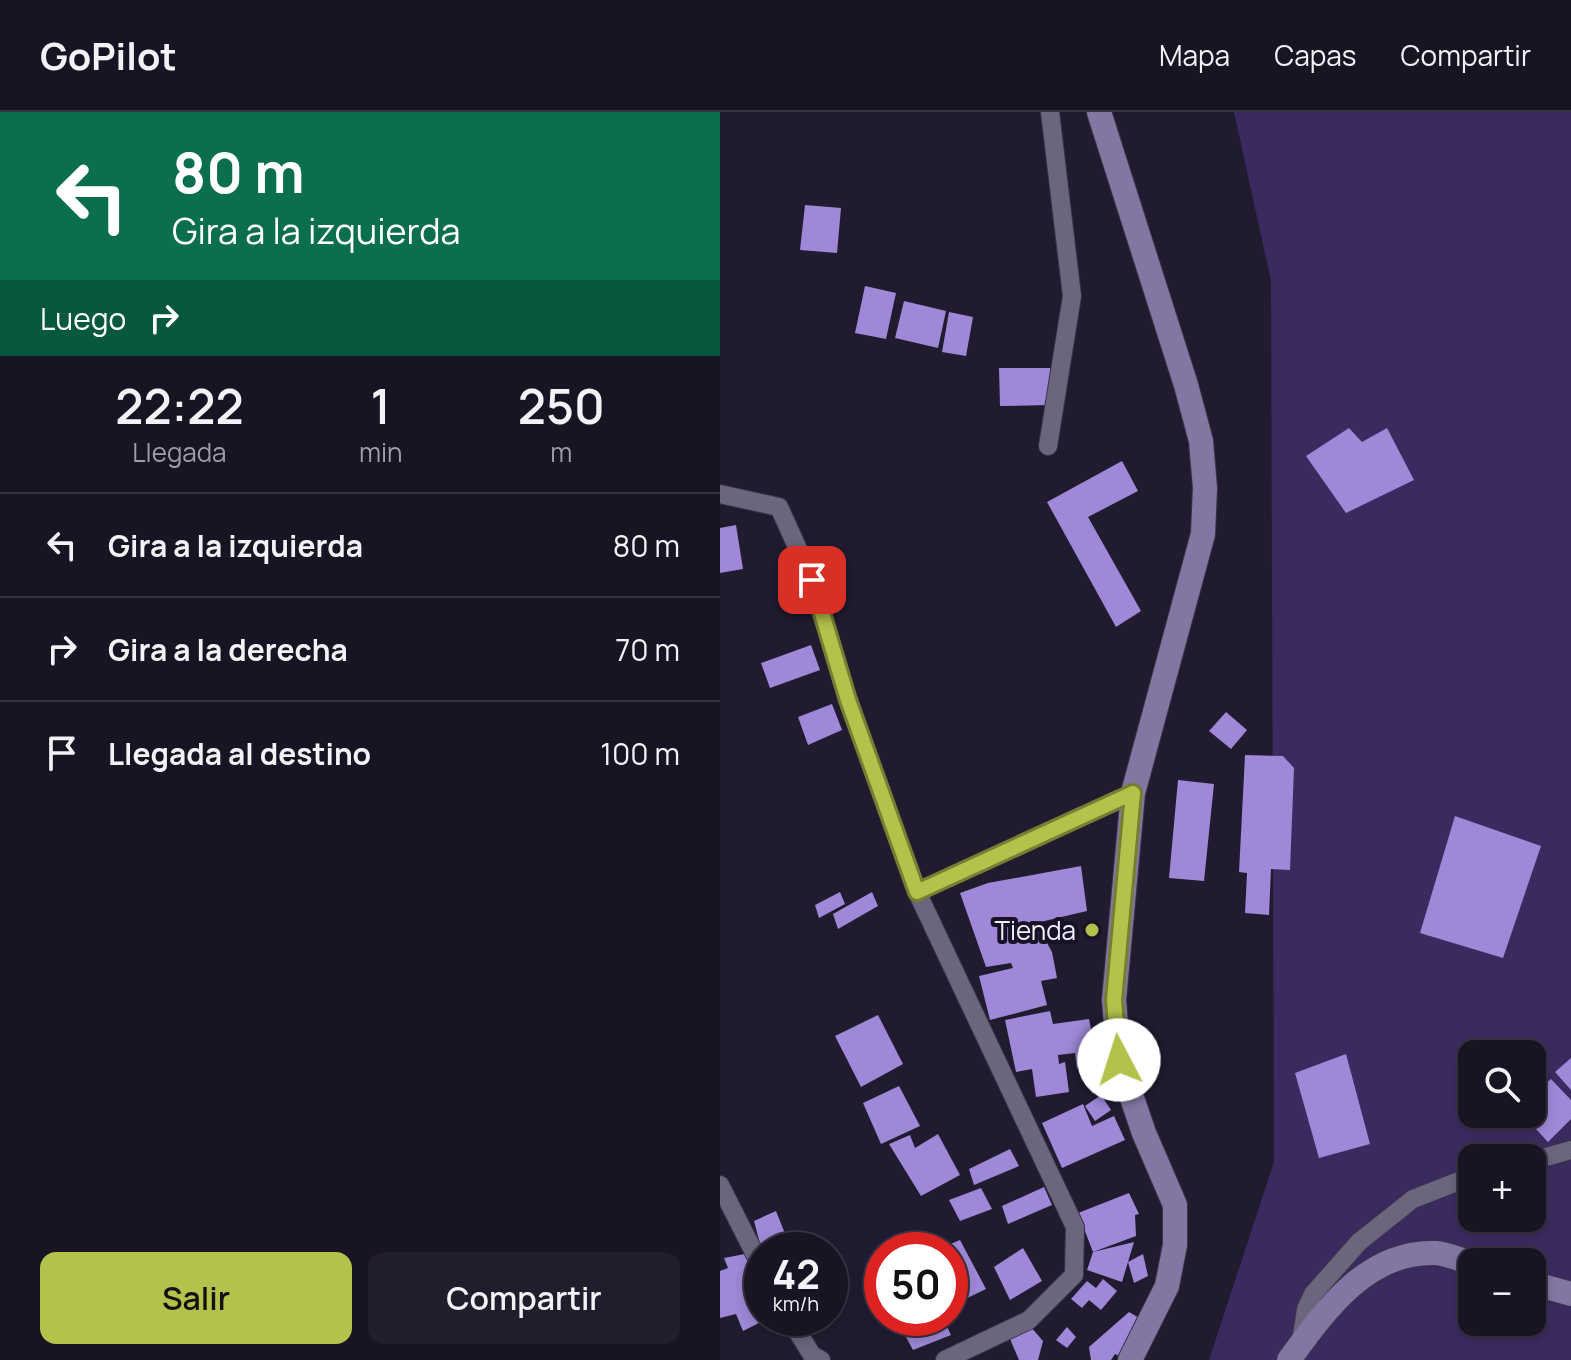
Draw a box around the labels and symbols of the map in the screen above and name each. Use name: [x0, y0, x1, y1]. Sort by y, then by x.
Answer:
pin: [778, 546, 846, 614]
place label: Tienda: [994, 912, 1076, 948]
marker: Tienda: [1083, 921, 1101, 939]
position arrow: [1077, 1018, 1161, 1102]
speed limit sign: 50: [864, 1232, 968, 1336]

